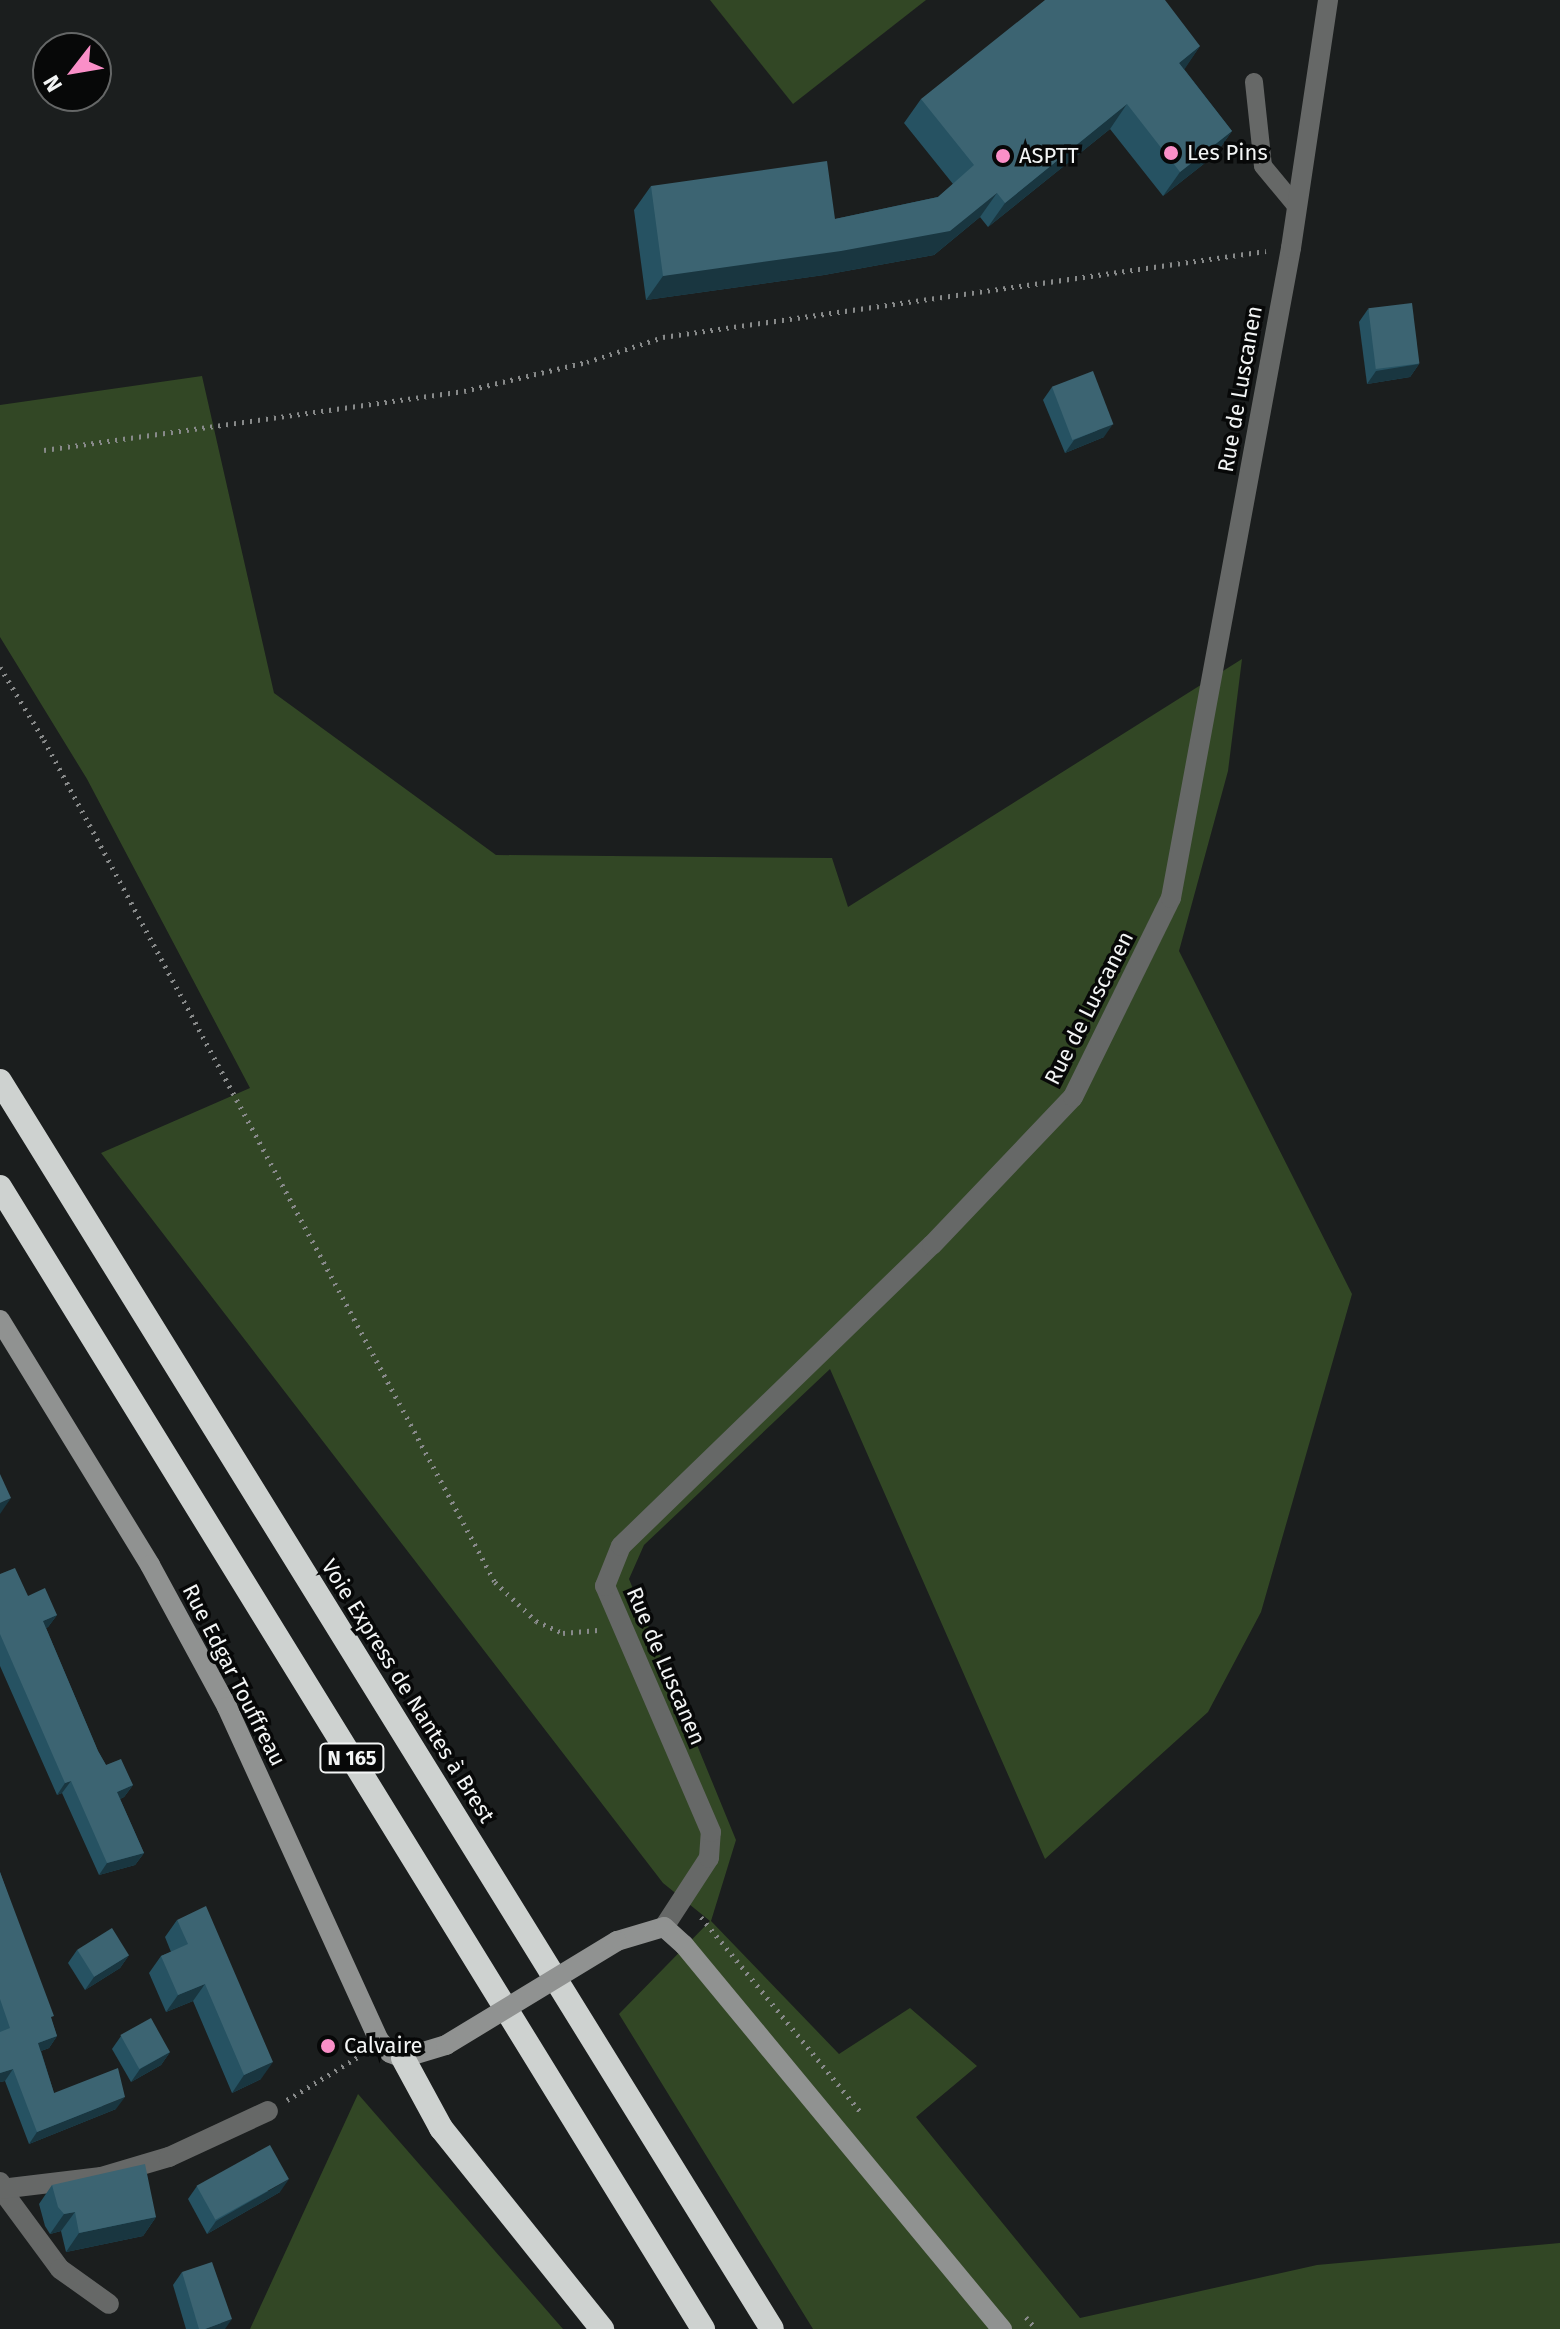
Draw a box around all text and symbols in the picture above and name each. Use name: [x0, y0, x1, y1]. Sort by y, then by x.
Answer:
north arrow: [32, 32, 112, 112]
text: N: [37, 70, 68, 97]
place label: Les Pins: [1187, 140, 1268, 166]
place label: ASPTT: [1019, 143, 1079, 169]
marker: Les Pins: [1162, 144, 1180, 162]
marker: ASPTT: [994, 147, 1012, 165]
street label: Rue de Luscanen: [1212, 304, 1268, 474]
street label: Rue de Luscanen: [1039, 927, 1139, 1089]
street label: Voie Express de Nantes à Brest: [316, 1554, 500, 1828]
street label: Rue Edgar Touffreau: [177, 1580, 291, 1770]
street label: Rue de Luscanen: [621, 1583, 711, 1749]
road number: N 165: [318, 1742, 386, 1774]
place label: Calvaire: [344, 2033, 423, 2059]
marker: Calvaire: [319, 2037, 337, 2055]

